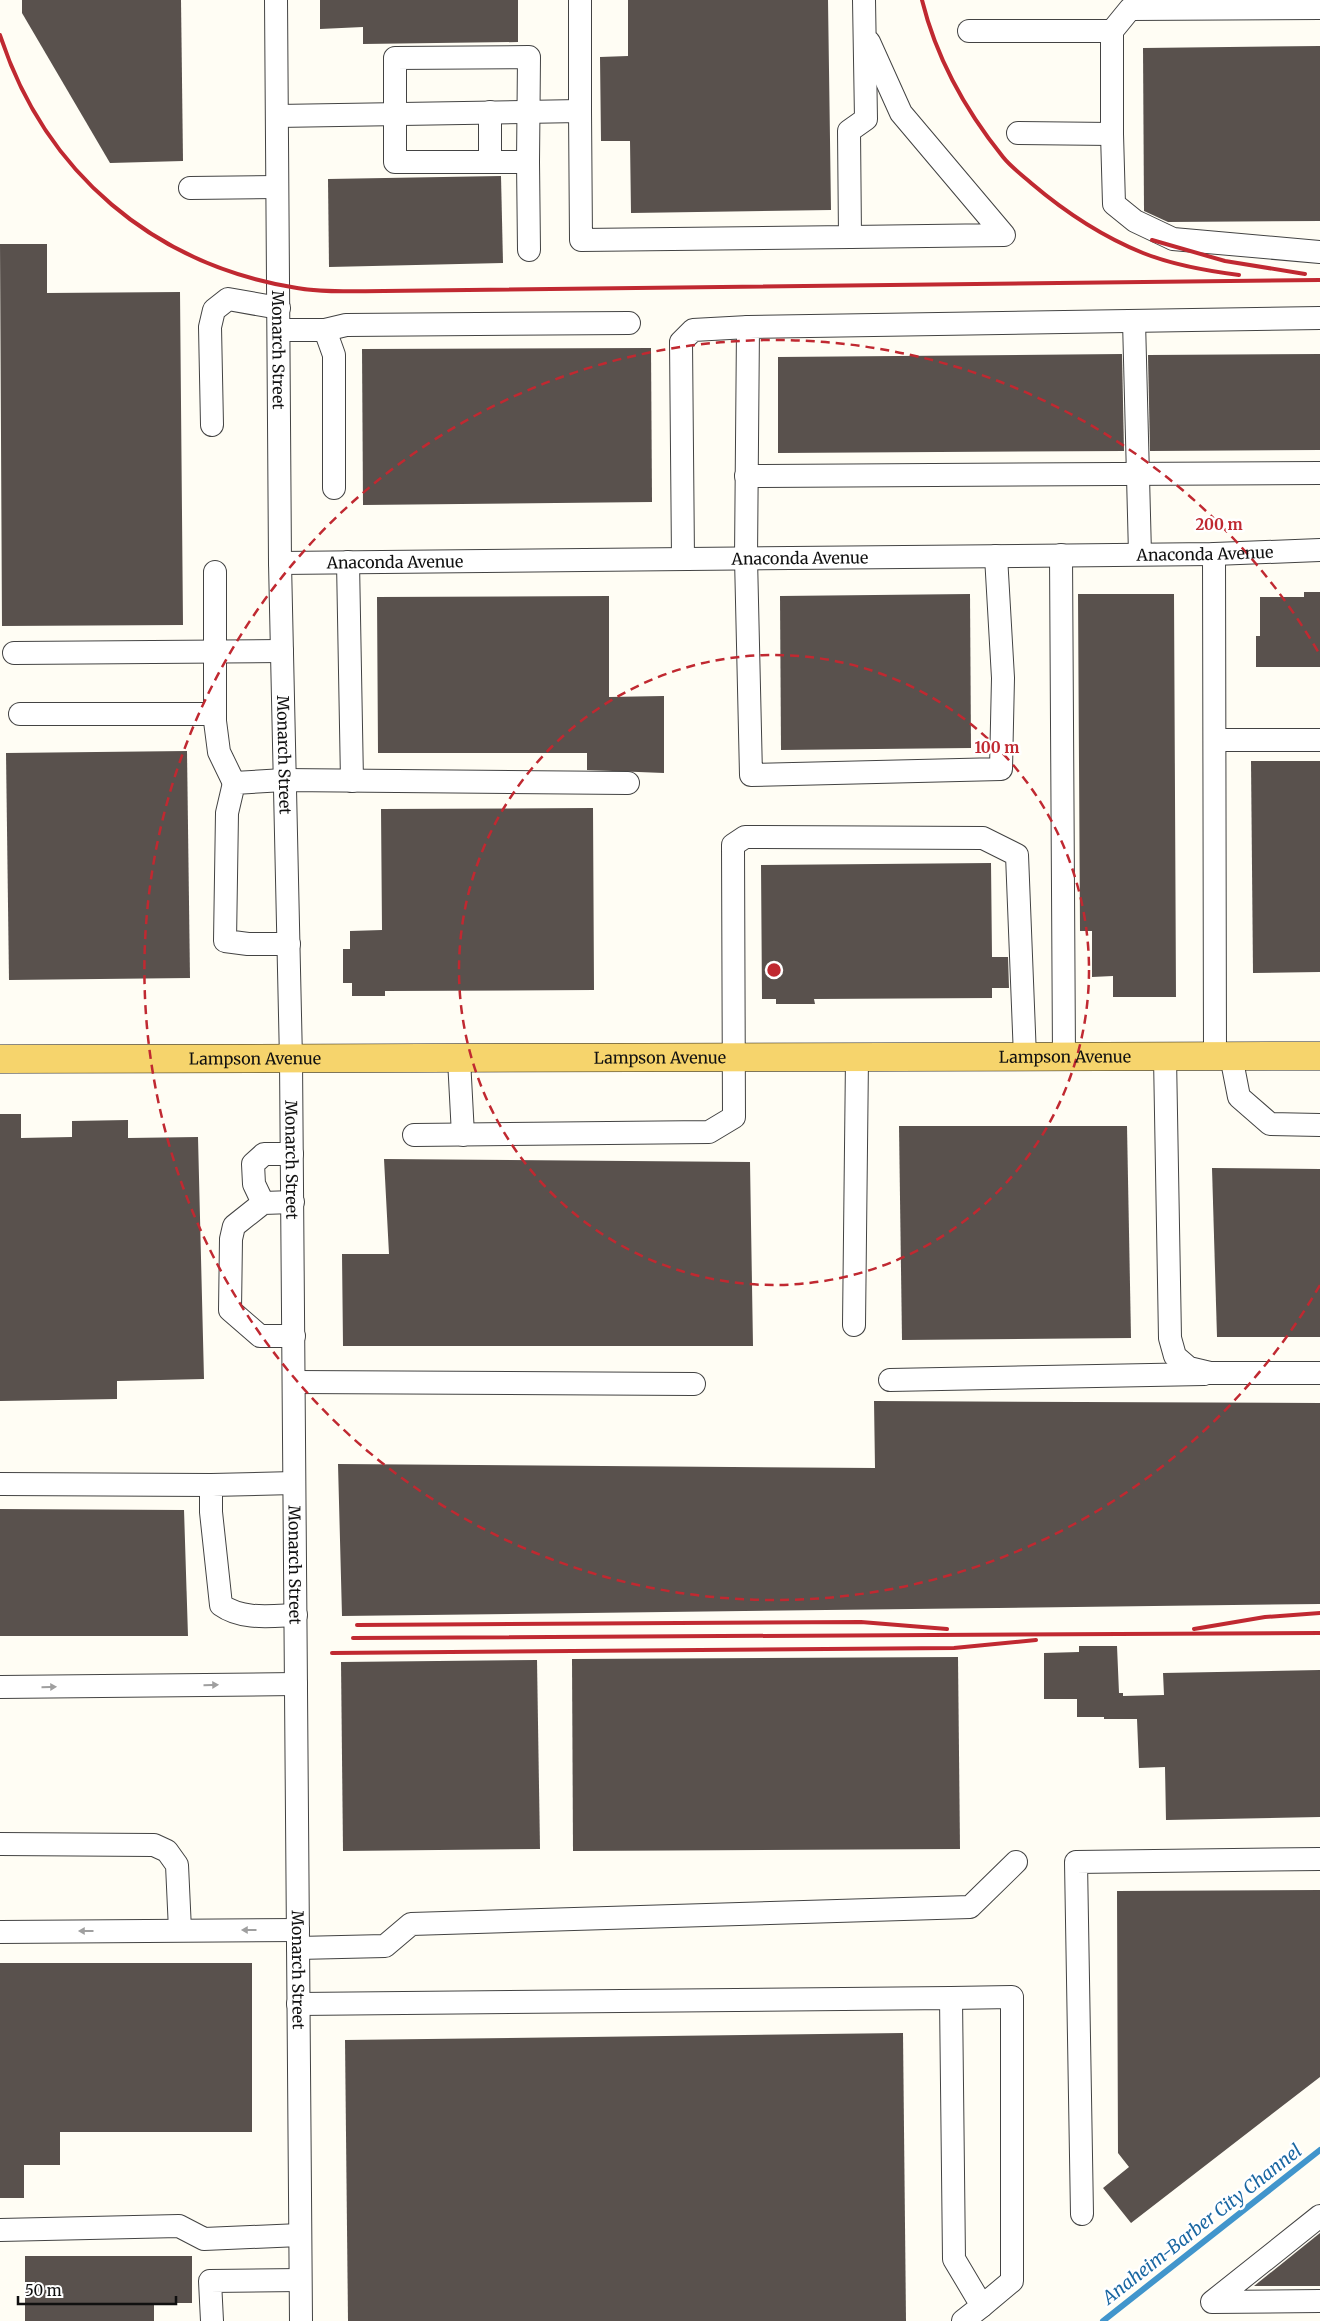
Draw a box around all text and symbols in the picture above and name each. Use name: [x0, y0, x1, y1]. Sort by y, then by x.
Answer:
street label: Monarch Street: [268, 290, 289, 410]
text: 200 m: [1195, 515, 1243, 534]
street label: Anaconda Avenue: [1135, 542, 1274, 565]
street label: Anaconda Avenue: [730, 547, 868, 569]
street label: Anaconda Avenue: [325, 551, 463, 573]
street label: Monarch Street: [273, 695, 296, 815]
text: 100 m: [975, 738, 1019, 757]
centre of rings: [765, 961, 783, 979]
street label: Lampson Avenue: [999, 1046, 1131, 1067]
street label: Lampson Avenue: [594, 1047, 726, 1068]
street label: Lampson Avenue: [189, 1048, 321, 1069]
street label: Monarch Street: [281, 1100, 302, 1220]
street label: Monarch Street: [285, 1505, 305, 1625]
one-way arrow: [203, 1681, 219, 1689]
one-way arrow: [41, 1683, 57, 1691]
street label: Monarch Street: [288, 1910, 309, 2030]
one-way arrow: [241, 1926, 257, 1934]
one-way arrow: [78, 1927, 94, 1935]
water label: Anaheim-Barber City Channel: [1096, 2139, 1306, 2310]
scale bar: [18, 2274, 175, 2306]
text: 50 m: [25, 2281, 62, 2300]

